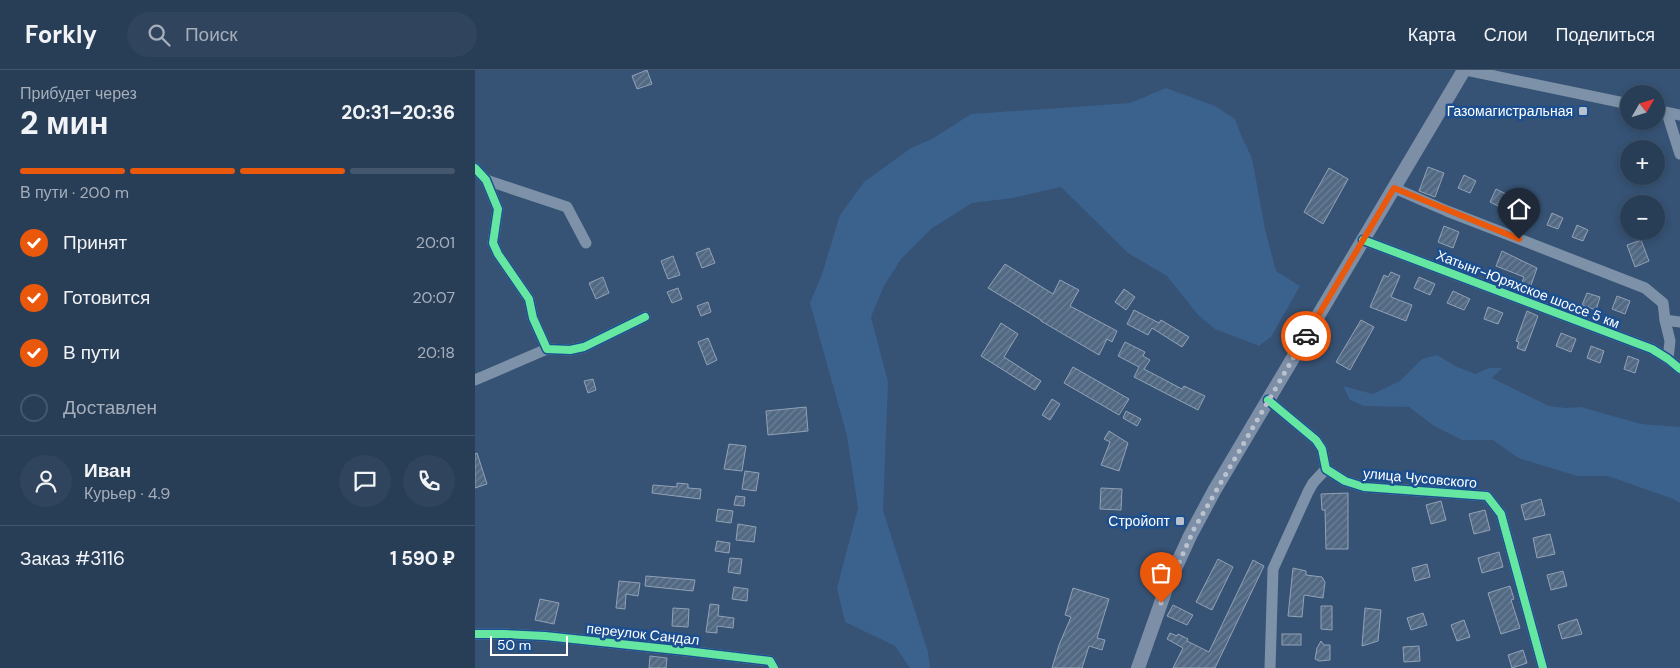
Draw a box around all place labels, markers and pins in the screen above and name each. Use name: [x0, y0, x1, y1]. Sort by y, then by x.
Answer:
place label: Газомагистральная: [1447, 102, 1573, 120]
marker: Газомагистральная: [1577, 105, 1589, 117]
pin: [1498, 188, 1540, 239]
place label: Стройопт: [1108, 512, 1171, 530]
marker: Стройопт: [1174, 515, 1186, 527]
pin: [1140, 552, 1182, 603]

